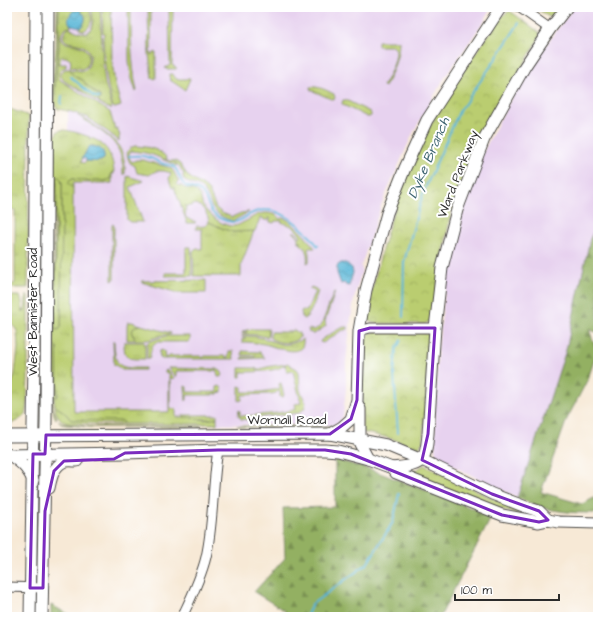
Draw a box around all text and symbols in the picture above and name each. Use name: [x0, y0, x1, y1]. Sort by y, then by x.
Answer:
water label: Dyke Branch: [403, 113, 455, 202]
street label: Ward Parkway: [433, 128, 484, 221]
street label: West Bannister Road: [24, 248, 42, 376]
street label: Wornall Road: [248, 411, 327, 429]
scale bar: [455, 576, 559, 602]
text: 100 m: [461, 582, 492, 599]

